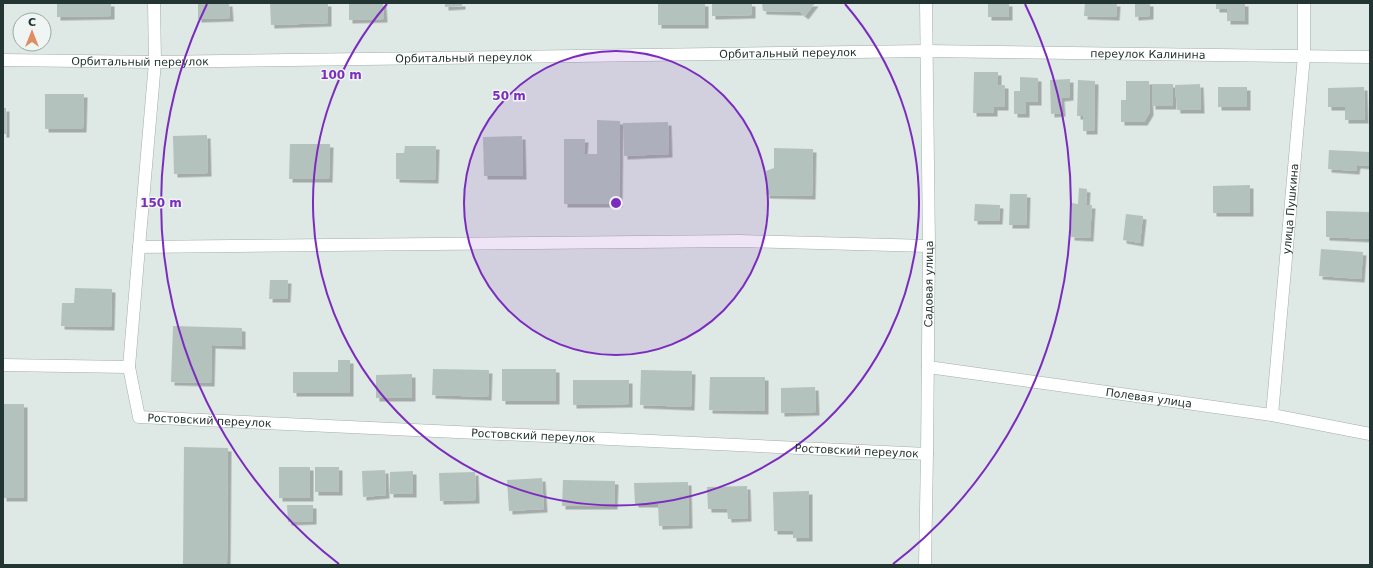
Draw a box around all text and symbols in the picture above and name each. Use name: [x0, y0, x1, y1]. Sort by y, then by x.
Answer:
north arrow: [12, 12, 52, 52]
text: С: [28, 16, 36, 29]
street label: Орбитальный переулок: [719, 45, 857, 60]
street label: переулок Калинина: [1090, 47, 1206, 61]
street label: Орбитальный переулок: [395, 50, 533, 65]
street label: Орбитальный переулок: [71, 54, 209, 69]
text: 100 m: [320, 68, 362, 82]
text: 50 m: [492, 89, 526, 103]
street label: улица Пушкина: [1280, 163, 1301, 255]
text: 150 m: [140, 196, 182, 210]
centre of rings: [609, 196, 623, 210]
street label: Садовая улица: [922, 240, 936, 328]
street label: Полевая улица: [1105, 385, 1193, 410]
street label: Ростовский переулок: [147, 411, 272, 430]
street label: Ростовский переулок: [471, 426, 596, 445]
street label: Ростовский переулок: [794, 441, 920, 460]

